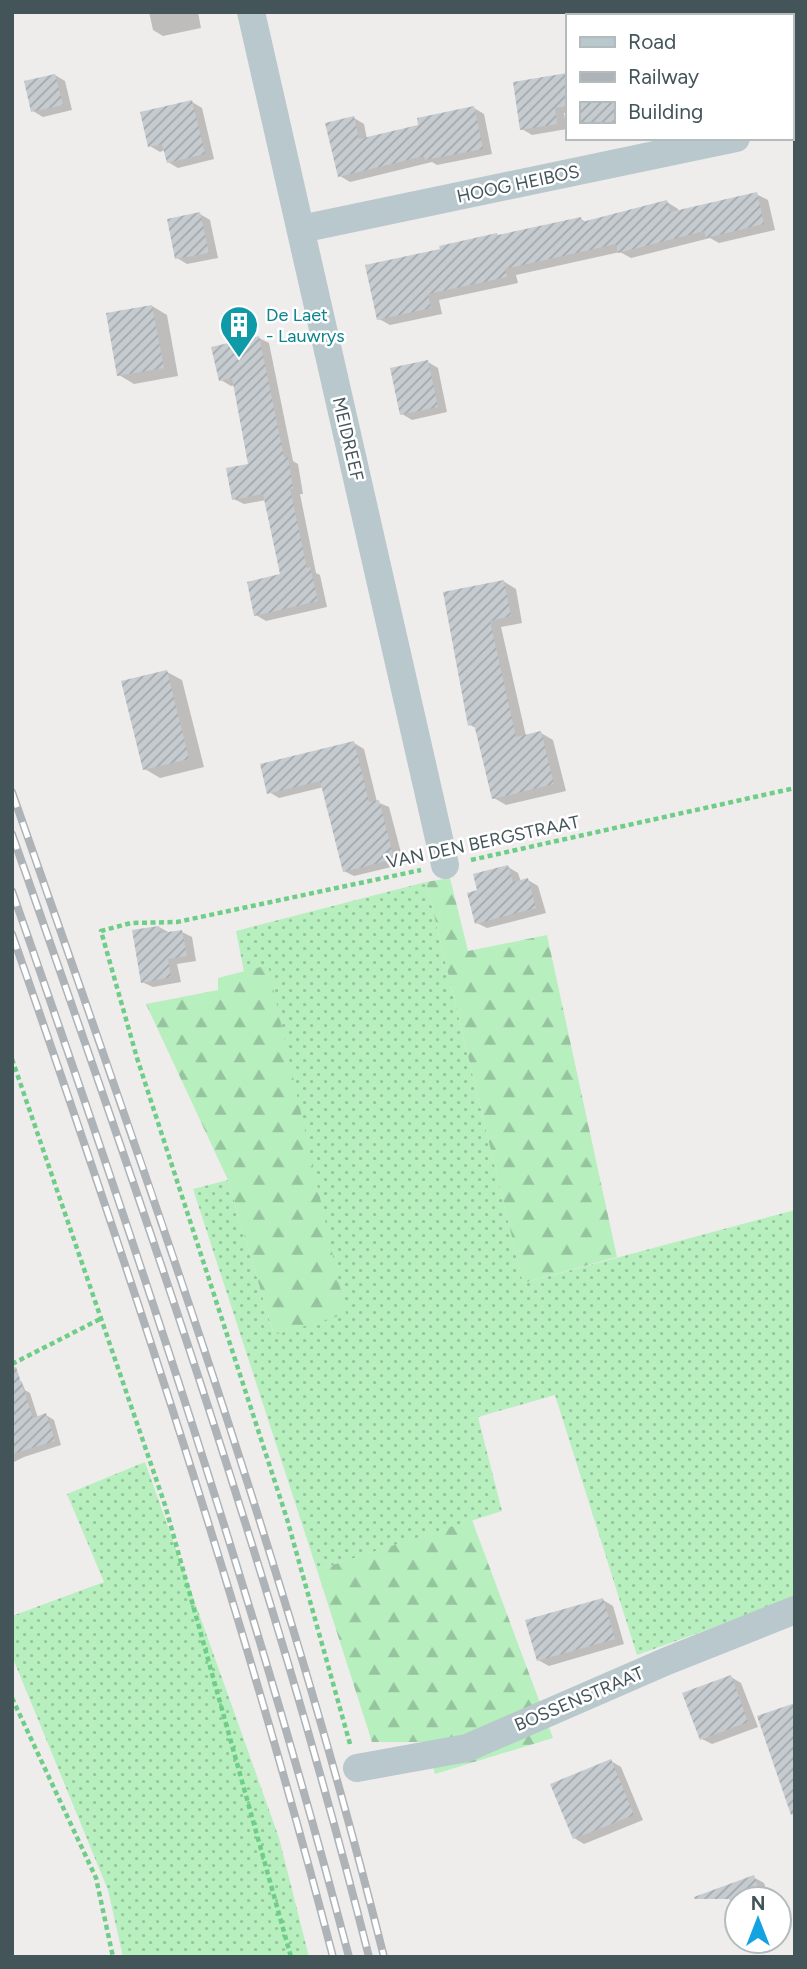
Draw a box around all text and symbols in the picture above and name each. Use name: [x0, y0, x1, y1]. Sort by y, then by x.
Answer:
legend: [566, 14, 793, 140]
text: Road: [628, 29, 676, 54]
text: Railway: [628, 64, 699, 89]
text: Building: [628, 99, 703, 124]
street label: HOOG HEIBOS: [455, 160, 581, 208]
building icon: De Laet - Lauwrys: [218, 304, 260, 359]
place label: De Laet - Lauwrys: [266, 304, 345, 347]
street label: MEIDREEF: [328, 395, 368, 483]
street label: VAN DEN BERGSTRAAT: [385, 811, 582, 873]
street label: BOSSENSTRAAT: [511, 1662, 647, 1736]
north arrow: [723, 1885, 793, 1955]
text: N: [751, 1892, 765, 1915]

